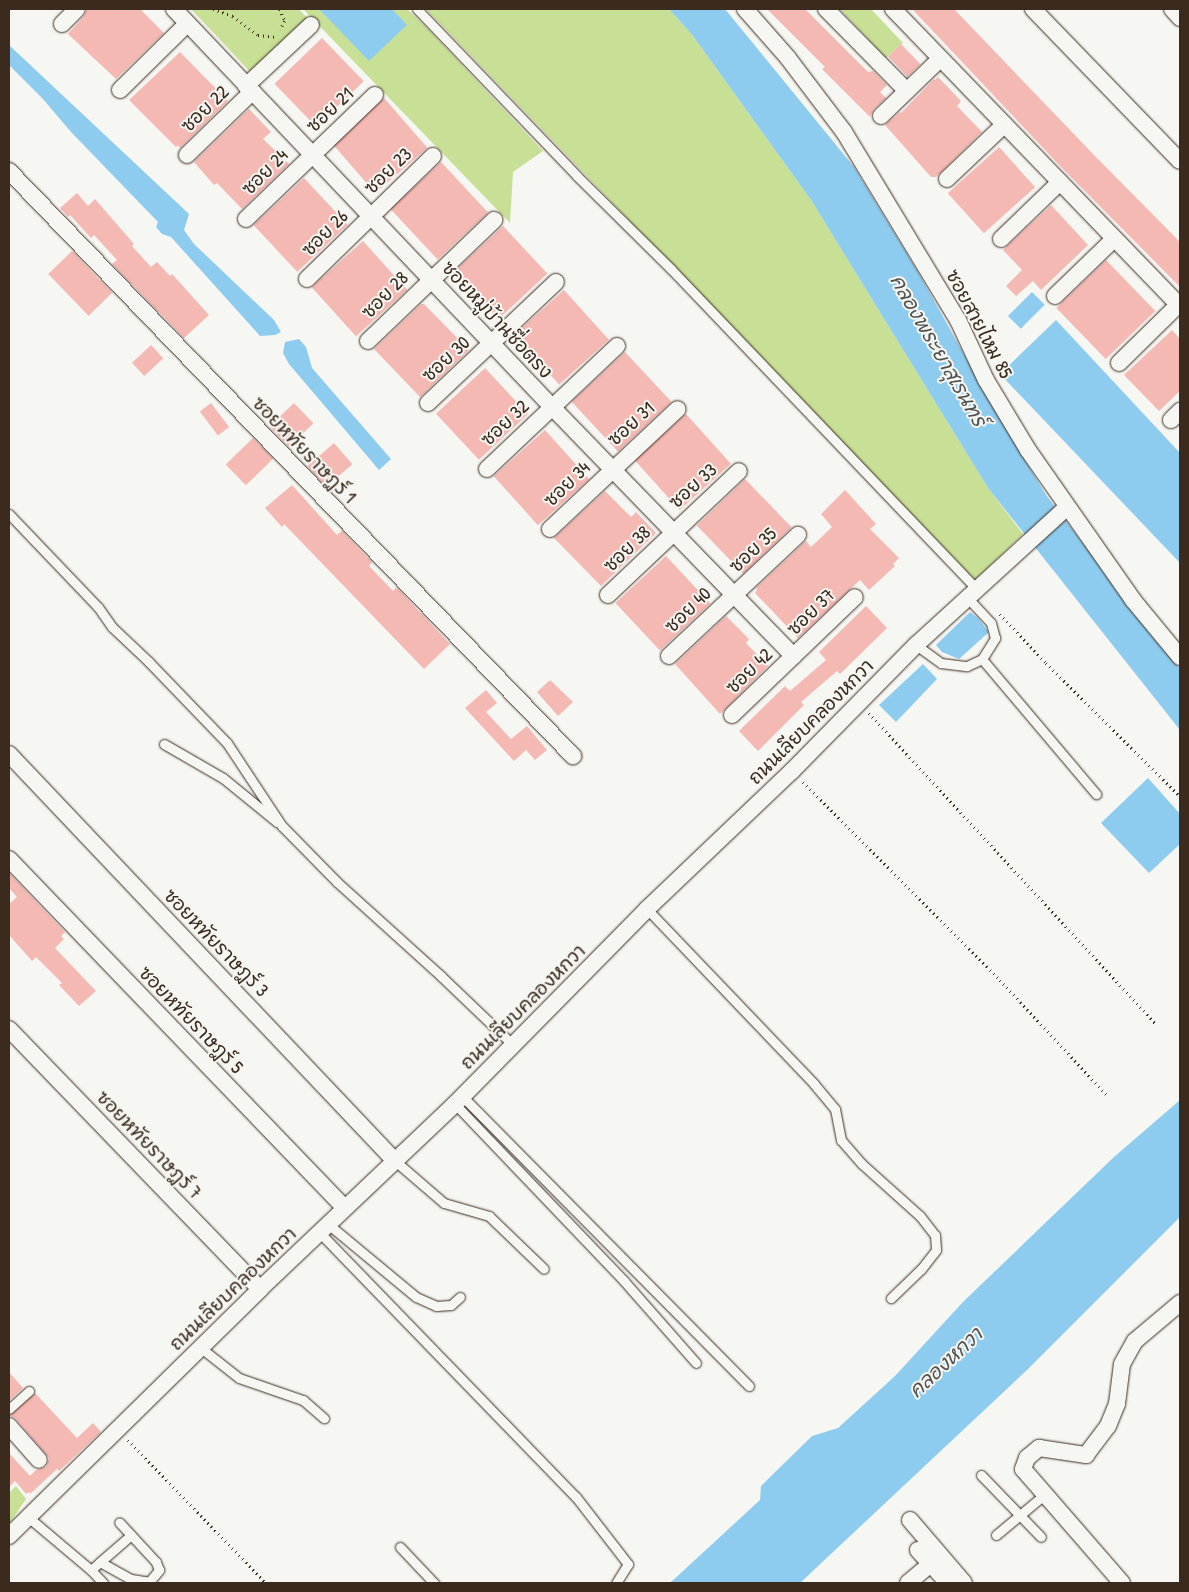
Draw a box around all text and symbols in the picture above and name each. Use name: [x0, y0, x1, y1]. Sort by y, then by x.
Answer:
street label: ซอย 22: [176, 81, 234, 137]
street label: ซอย 21: [302, 83, 358, 137]
street label: ซอย 23: [360, 143, 416, 199]
street label: ซอย 24: [237, 144, 293, 200]
street label: ซอย 26: [297, 205, 353, 261]
street label: ซอยหมู่บ้านซื่อตรง: [437, 257, 557, 383]
street label: ซอยสายไหม 85: [941, 266, 1017, 382]
street label: ซอย 28: [357, 267, 413, 323]
water label: คลองพระยาสุเรนทร์: [886, 270, 992, 430]
street label: ซอย 30: [417, 331, 475, 387]
street label: ซอยหทัยราษฎร์ 1: [247, 392, 361, 508]
street label: ซอย 32: [476, 395, 534, 451]
street label: ซอย 31: [603, 397, 659, 451]
street label: ซอย 34: [539, 457, 595, 511]
street label: ซอย 33: [664, 459, 722, 513]
street label: ซอย 38: [599, 521, 655, 577]
street label: ซอย 35: [725, 522, 781, 578]
street label: ซอย 40: [660, 583, 716, 637]
street label: ซอย 37: [782, 584, 840, 640]
street label: ซอย 42: [721, 643, 777, 699]
street label: ถนนเลียบคลองหกวา: [744, 655, 878, 789]
street label: ซอยหทัยราษฎร์ 3: [159, 884, 273, 1002]
street label: ถนนเลียบคลองหกวา: [456, 940, 590, 1074]
street label: ซอยหทัยราษฎร์ 5: [134, 962, 248, 1078]
street label: ซอยหทัยราษฎร์ 7: [92, 1086, 206, 1204]
street label: ถนนเลียบคลองหกวา: [165, 1223, 301, 1355]
water label: คลองหกวา: [903, 1322, 987, 1402]

